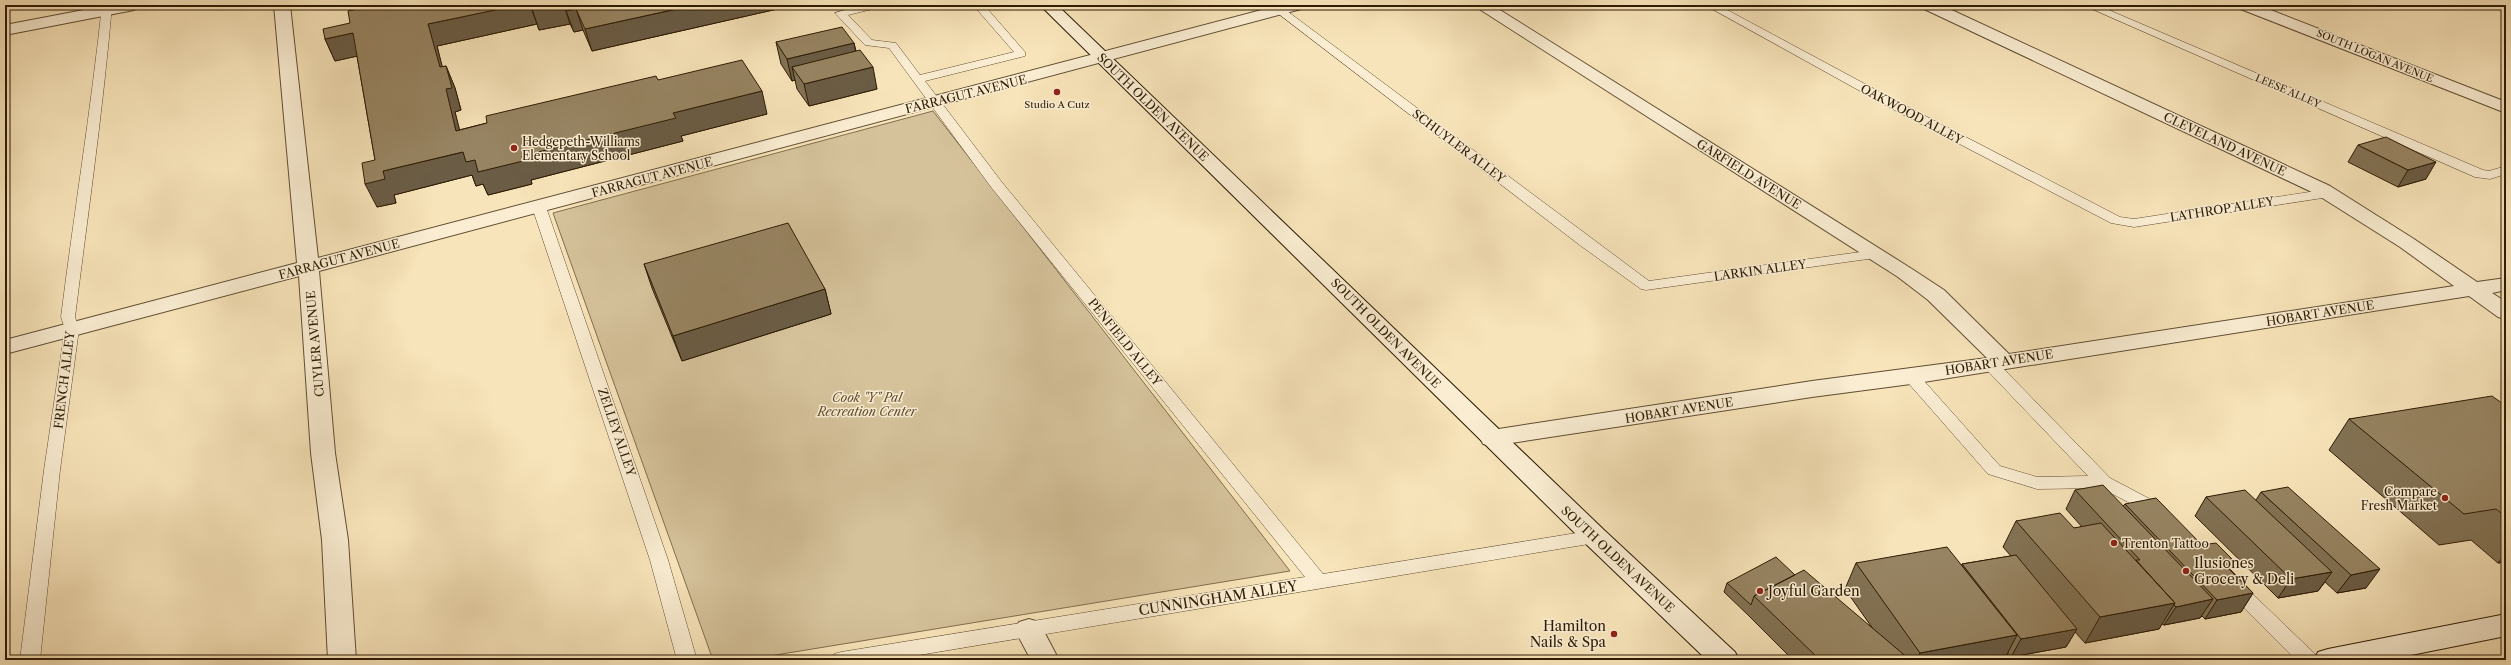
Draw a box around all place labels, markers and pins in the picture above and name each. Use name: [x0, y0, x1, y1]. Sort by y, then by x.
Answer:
marker: Studio A Cutz: [1052, 87, 1062, 97]
place label: Studio A Cutz: [1024, 98, 1090, 111]
place label: Hedgepeth-Williams Elementary School: [522, 134, 640, 163]
marker: Hedgepeth-Williams Elementary School: [509, 143, 519, 153]
place label: Compare Fresh Market: [2361, 484, 2438, 513]
marker: Compare Fresh Market: [2440, 493, 2450, 503]
place label: Trenton Tattoo: [2122, 536, 2209, 551]
marker: Trenton Tattoo: [2109, 538, 2119, 548]
place label: Ilusiones Grocery & Deli: [2194, 554, 2294, 588]
marker: Ilusiones Grocery & Deli: [2181, 566, 2191, 576]
place label: Joyful Garden: [1766, 582, 1860, 600]
marker: Joyful Garden: [1755, 586, 1765, 596]
place label: Hamilton Nails & Spa: [1530, 617, 1607, 651]
marker: Hamilton Nails & Spa: [1609, 629, 1619, 639]

